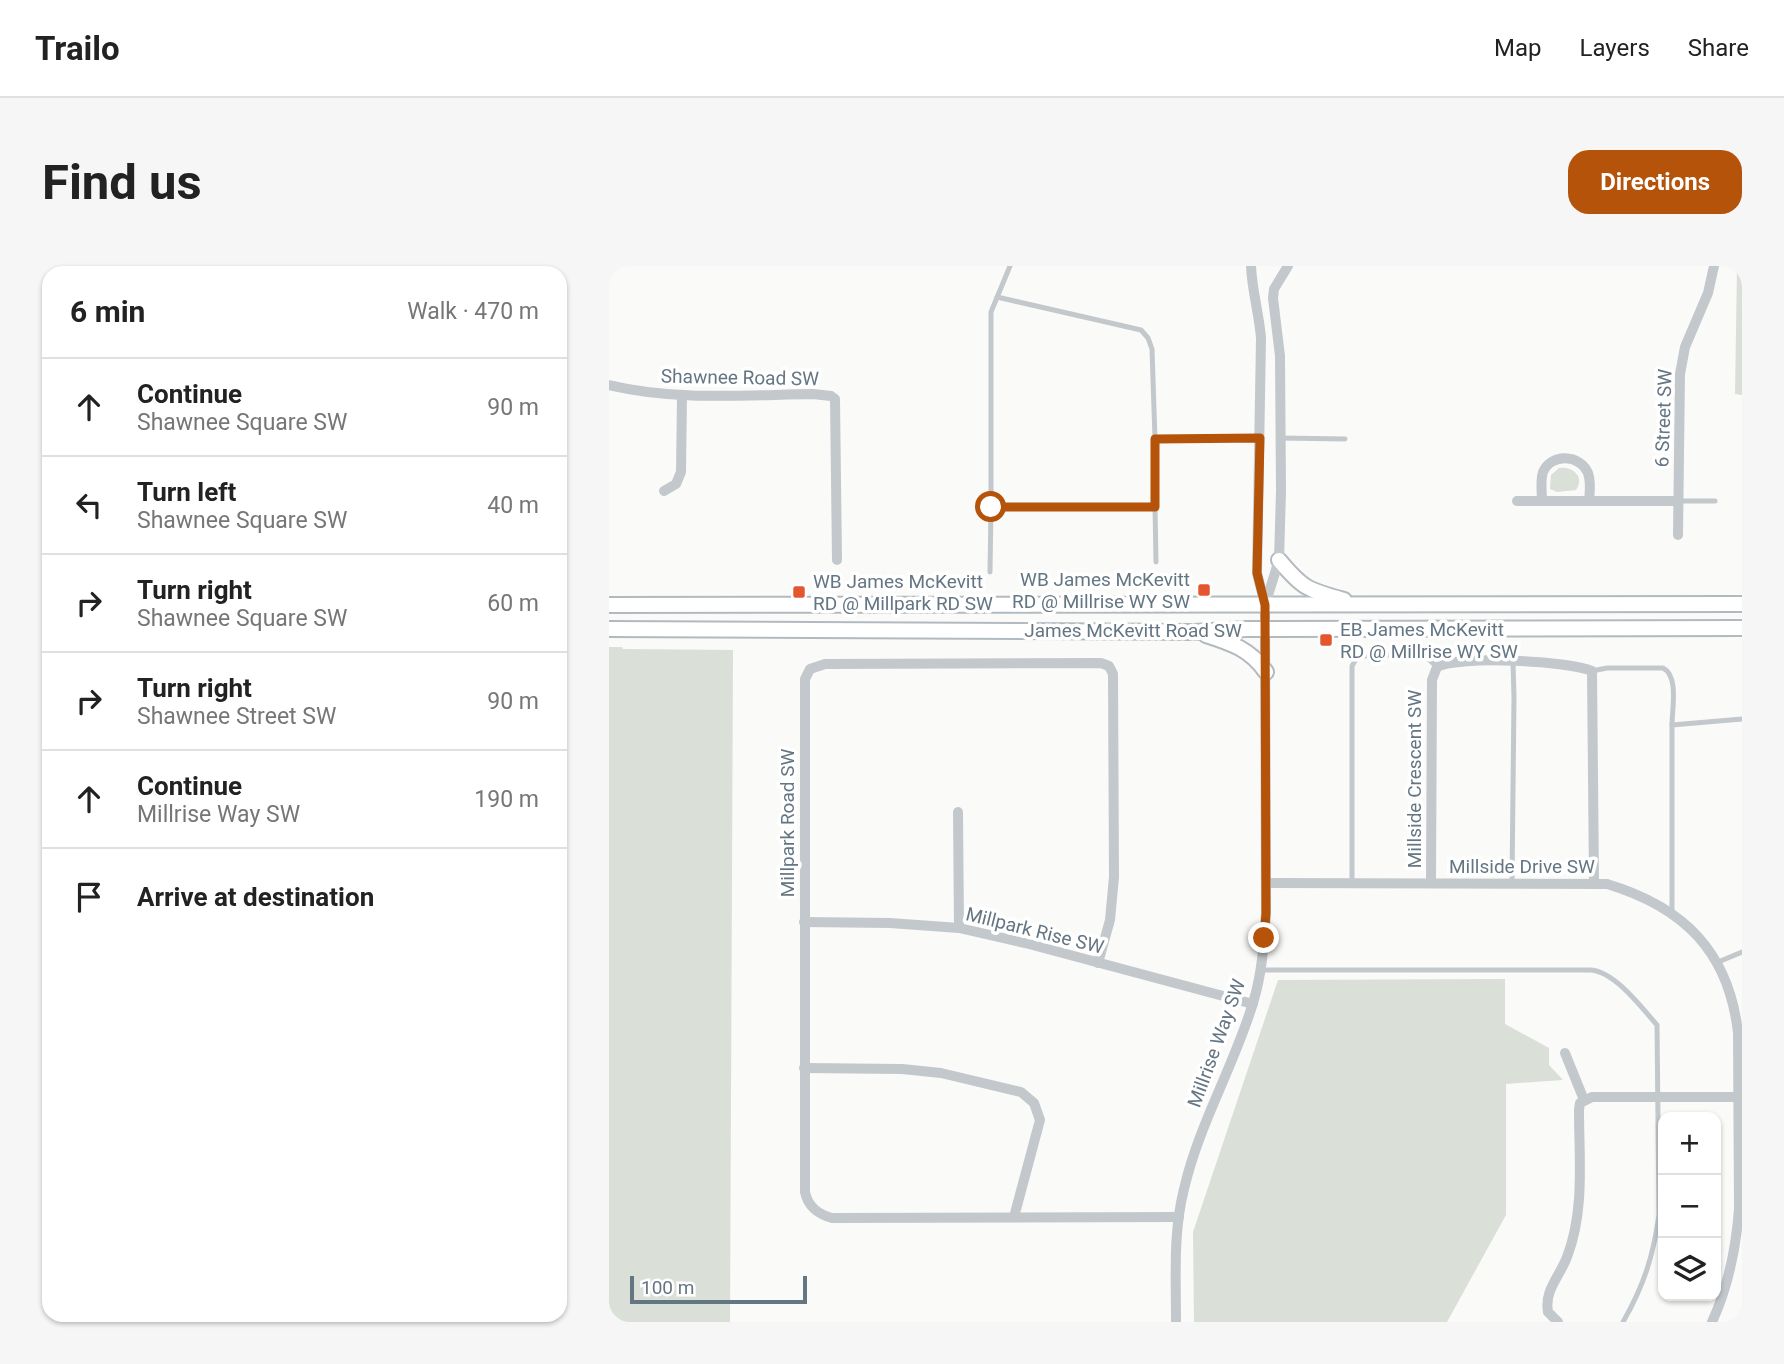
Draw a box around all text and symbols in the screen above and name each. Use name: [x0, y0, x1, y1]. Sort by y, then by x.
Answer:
text: Trailo: [35, 29, 120, 68]
text: Map: [1494, 34, 1542, 62]
text: Layers: [1580, 34, 1650, 62]
text: Share: [1688, 34, 1749, 62]
button: Directions: [1568, 150, 1742, 214]
text: Find us: [42, 154, 202, 211]
text: 6 min: [70, 294, 145, 329]
text: Walk · 470 m: [407, 298, 539, 325]
street label: Shawnee Road SW: [661, 365, 819, 390]
street label: 6 Street SW: [1650, 368, 1677, 468]
text: Continue: [137, 379, 242, 409]
icon: ahead: [70, 388, 108, 426]
text: 90 m: [487, 394, 539, 421]
text: Shawnee Square SW: [137, 409, 347, 436]
text: Turn left: [137, 477, 236, 507]
icon: left: [70, 486, 108, 524]
route start: [975, 491, 1006, 522]
text: 40 m: [487, 492, 539, 519]
text: Shawnee Square SW: [137, 507, 347, 534]
place label: WB James McKevitt RD @ Millrise WY SW: [1012, 568, 1190, 613]
place label: WB James McKevitt RD @ Millpark RD SW: [813, 570, 993, 615]
text: Turn right: [137, 575, 252, 605]
marker: WB James McKevitt RD @ Millrise WY SW: [1196, 582, 1212, 598]
icon: right: [70, 584, 108, 622]
marker: WB James McKevitt RD @ Millpark RD SW: [791, 584, 807, 600]
text: 60 m: [487, 590, 539, 617]
text: Shawnee Square SW: [137, 605, 347, 632]
place label: EB James McKevitt RD @ Millrise WY SW: [1340, 618, 1518, 663]
street label: James McKevitt Road SW: [1024, 619, 1242, 642]
marker: EB James McKevitt RD @ Millrise WY SW: [1318, 632, 1334, 648]
text: Turn right: [137, 673, 252, 703]
icon: right: [70, 682, 108, 720]
text: 90 m: [487, 688, 539, 715]
street label: Millside Crescent SW: [1403, 690, 1426, 868]
text: Shawnee Street SW: [137, 703, 336, 730]
street label: Millpark Road SW: [776, 749, 799, 897]
text: Continue: [137, 771, 242, 801]
icon: ahead: [70, 780, 108, 818]
text: 190 m: [474, 786, 539, 813]
text: Millrise Way SW: [137, 801, 300, 828]
street label: Millside Drive SW: [1449, 855, 1595, 878]
icon: arrive: [70, 878, 108, 916]
text: Arrive at destination: [137, 882, 374, 912]
street label: Millpark Rise SW: [964, 902, 1106, 959]
route end: [1248, 922, 1279, 953]
street label: Millrise Way SW: [1183, 976, 1250, 1110]
map controls: [1658, 1112, 1721, 1301]
button: +: [1658, 1112, 1721, 1175]
button: −: [1658, 1175, 1721, 1238]
button: layers: [1658, 1238, 1721, 1301]
scale bar: [630, 1273, 807, 1305]
text: 100 m: [641, 1276, 694, 1299]

